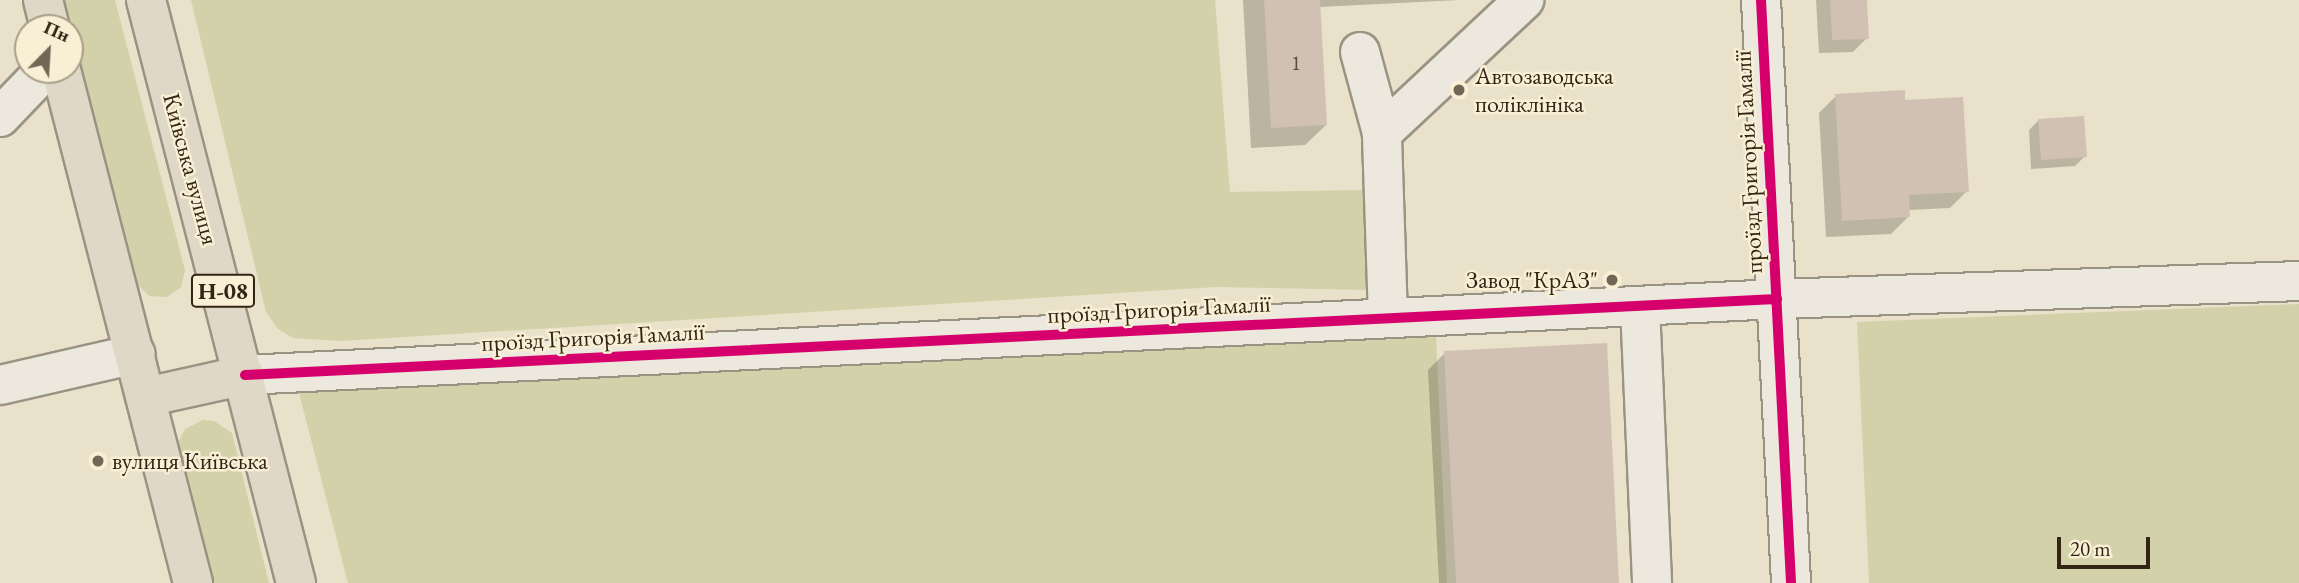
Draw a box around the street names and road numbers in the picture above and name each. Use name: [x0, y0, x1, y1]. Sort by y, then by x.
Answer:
street label: проїзд Григорія Гамалії: [1728, 50, 1768, 274]
street label: Київська вулиця: [157, 90, 225, 248]
road number: Н-08: [190, 272, 256, 310]
street label: проїзд Григорія Гамалії: [1047, 289, 1271, 329]
street label: проїзд Григорія Гамалії: [481, 317, 705, 357]

